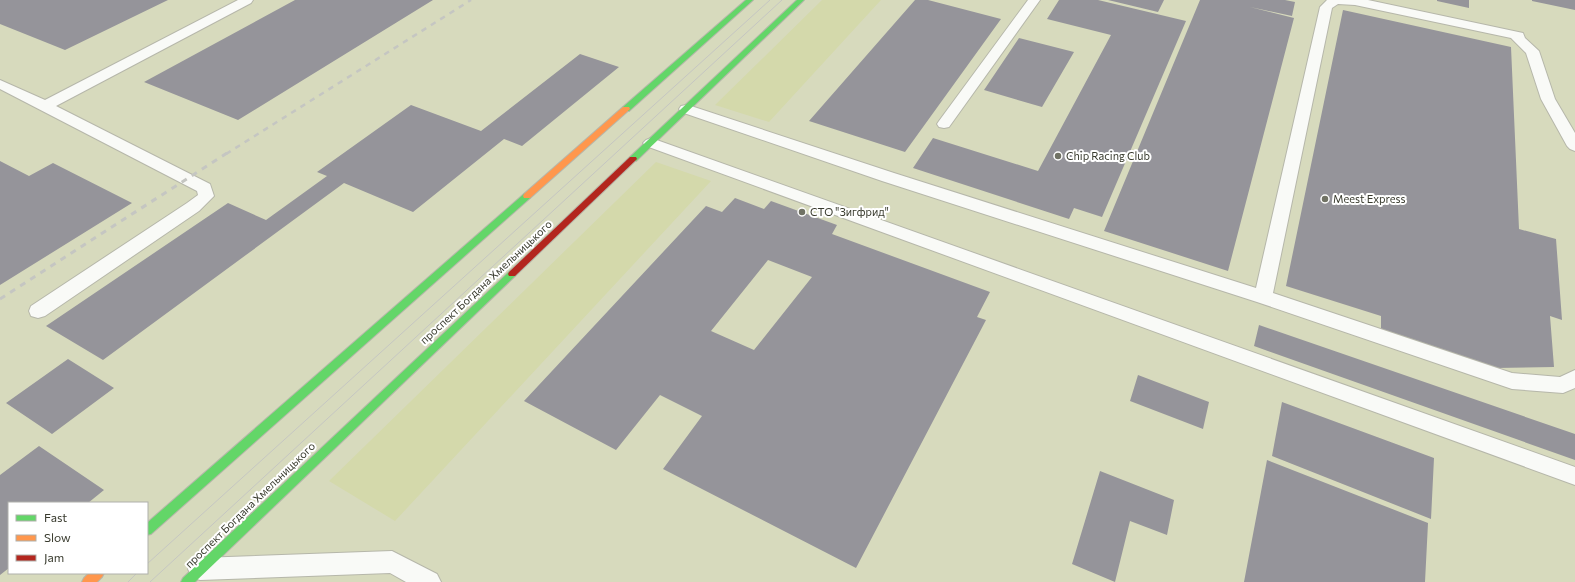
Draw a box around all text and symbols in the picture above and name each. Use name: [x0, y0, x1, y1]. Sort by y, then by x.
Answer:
place label: Chip Racing Club: [1066, 149, 1150, 162]
marker: Chip Racing Club: [1053, 151, 1063, 161]
place label: Meest Express: [1333, 192, 1406, 205]
marker: Meest Express: [1320, 194, 1330, 204]
place label: СТО "Зигфрид": [810, 205, 889, 218]
marker: СТО "Зигфрид": [797, 207, 807, 217]
street label: проспект Богдана Хмельницького: [417, 217, 555, 346]
street label: проспект Богдана Хмельницького: [182, 439, 318, 570]
legend: [8, 502, 148, 574]
text: Fast: [44, 510, 67, 524]
text: Slow: [44, 530, 71, 544]
text: Jam: [44, 550, 64, 565]

